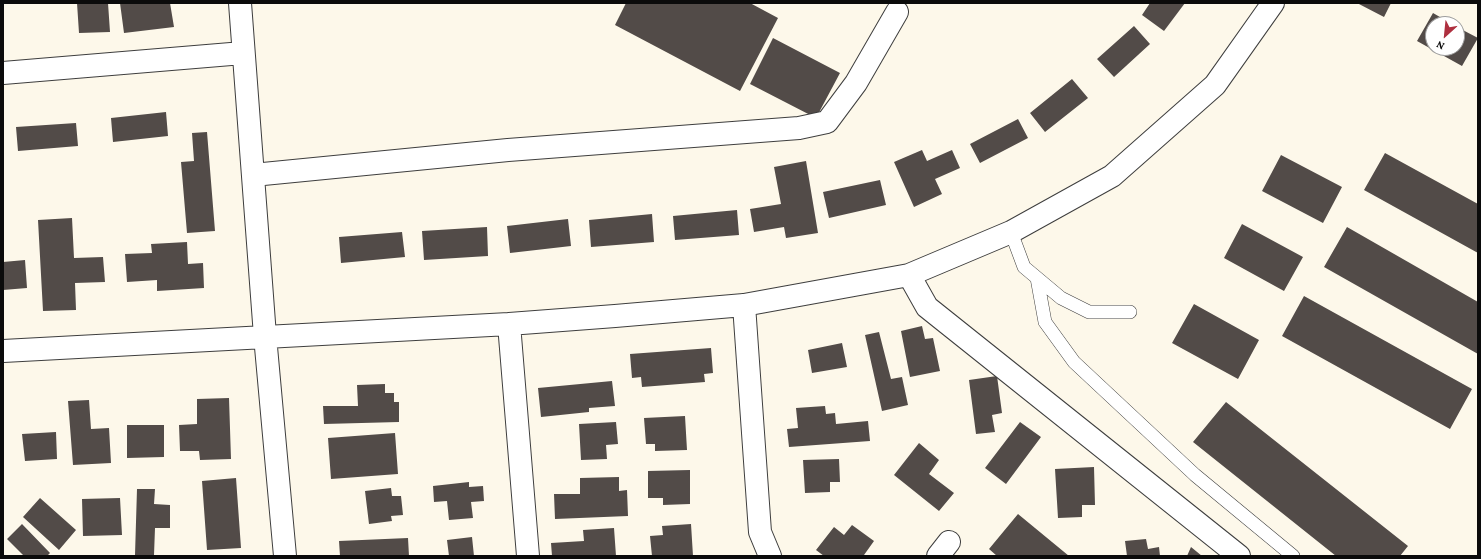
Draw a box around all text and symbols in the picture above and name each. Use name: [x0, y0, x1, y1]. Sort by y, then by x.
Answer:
north arrow: [1425, 16, 1465, 56]
text: N: [1434, 39, 1446, 53]

